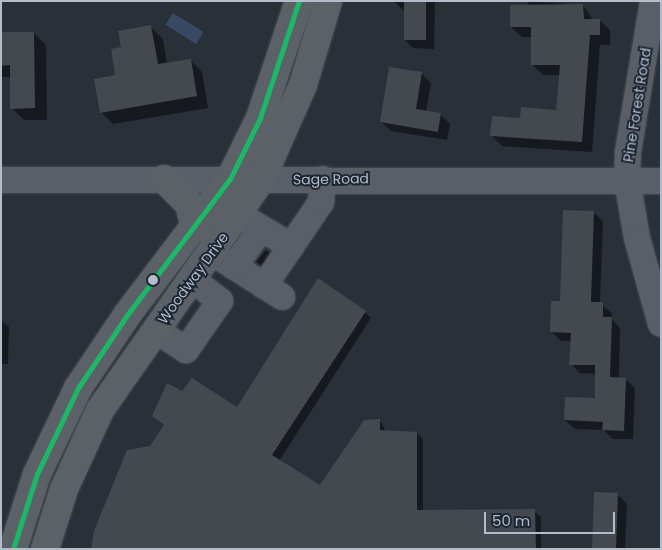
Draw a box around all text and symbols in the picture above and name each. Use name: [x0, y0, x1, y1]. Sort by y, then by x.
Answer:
street label: Pine Forest Road: [620, 47, 654, 163]
street label: Sage Road: [293, 170, 369, 188]
street label: Woodway Drive: [154, 229, 232, 327]
unlabelled marker: [148, 275, 158, 285]
scale bar: [487, 502, 618, 534]
text: 50 m: [492, 510, 530, 531]

